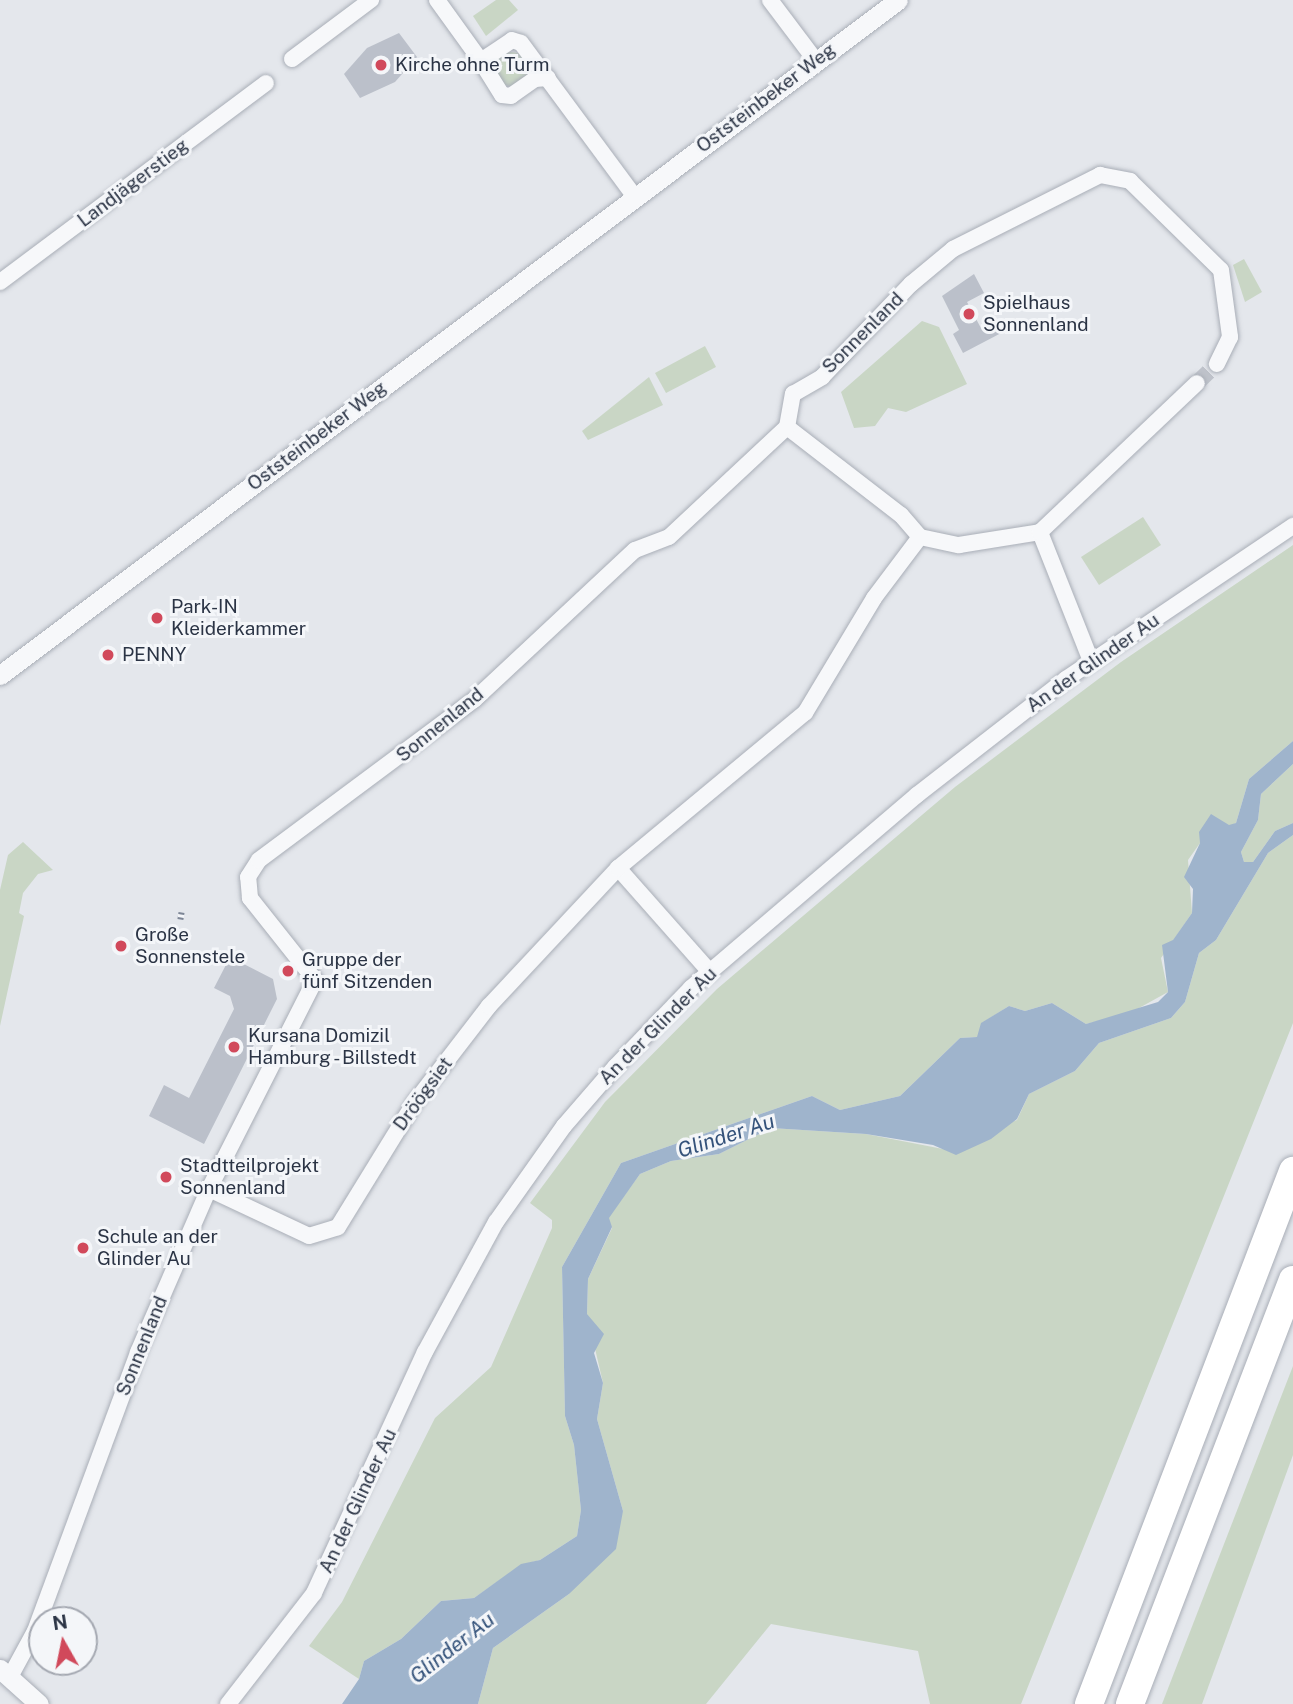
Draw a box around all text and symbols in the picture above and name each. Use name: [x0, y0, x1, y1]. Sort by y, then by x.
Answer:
street label: Oststeinbeker Weg: [692, 38, 840, 158]
place label: Kirche ohne Turm: [395, 54, 550, 76]
marker: Kirche ohne Turm: [373, 57, 389, 73]
street label: Landjägerstieg: [73, 134, 193, 232]
street label: Sonnenland: [818, 288, 908, 378]
place label: Spielhaus Sonnenland: [983, 292, 1089, 336]
marker: Spielhaus Sonnenland: [961, 306, 977, 322]
street label: Oststeinbeker Weg: [243, 376, 391, 496]
place label: Park-IN Kleiderkammer: [171, 596, 306, 640]
street label: An der Glinder Au: [1022, 609, 1164, 717]
marker: Park-IN Kleiderkammer: [149, 610, 165, 626]
place label: PENNY: [122, 644, 186, 666]
marker: PENNY: [100, 647, 116, 663]
street label: Sonnenland: [392, 683, 488, 767]
place label: Große Sonnenstele: [135, 924, 245, 968]
marker: Große Sonnenstele: [113, 938, 129, 954]
place label: Gruppe der fünf Sitzenden: [302, 949, 432, 993]
street label: An der Glinder Au: [594, 962, 722, 1090]
marker: Gruppe der fünf Sitzenden: [280, 963, 296, 979]
place label: Kursana Domizil Hamburg - Billstedt: [248, 1025, 422, 1069]
marker: Kursana Domizil Hamburg - Billstedt: [226, 1039, 242, 1055]
street label: Dröögsiet: [389, 1053, 457, 1135]
water label: Glinder Au: [674, 1108, 778, 1164]
place label: Stadtteilprojekt Sonnenland: [180, 1155, 319, 1199]
marker: Stadtteilprojekt Sonnenland: [158, 1169, 174, 1185]
place label: Schule an der Glinder Au: [97, 1226, 218, 1270]
marker: Schule an der Glinder Au: [75, 1240, 91, 1256]
street label: Sonnenland: [112, 1293, 172, 1399]
street label: An der Glinder Au: [314, 1425, 402, 1577]
north arrow: [28, 1606, 98, 1676]
water label: Glinder Au: [405, 1607, 499, 1689]
text: N: [51, 1610, 69, 1634]

